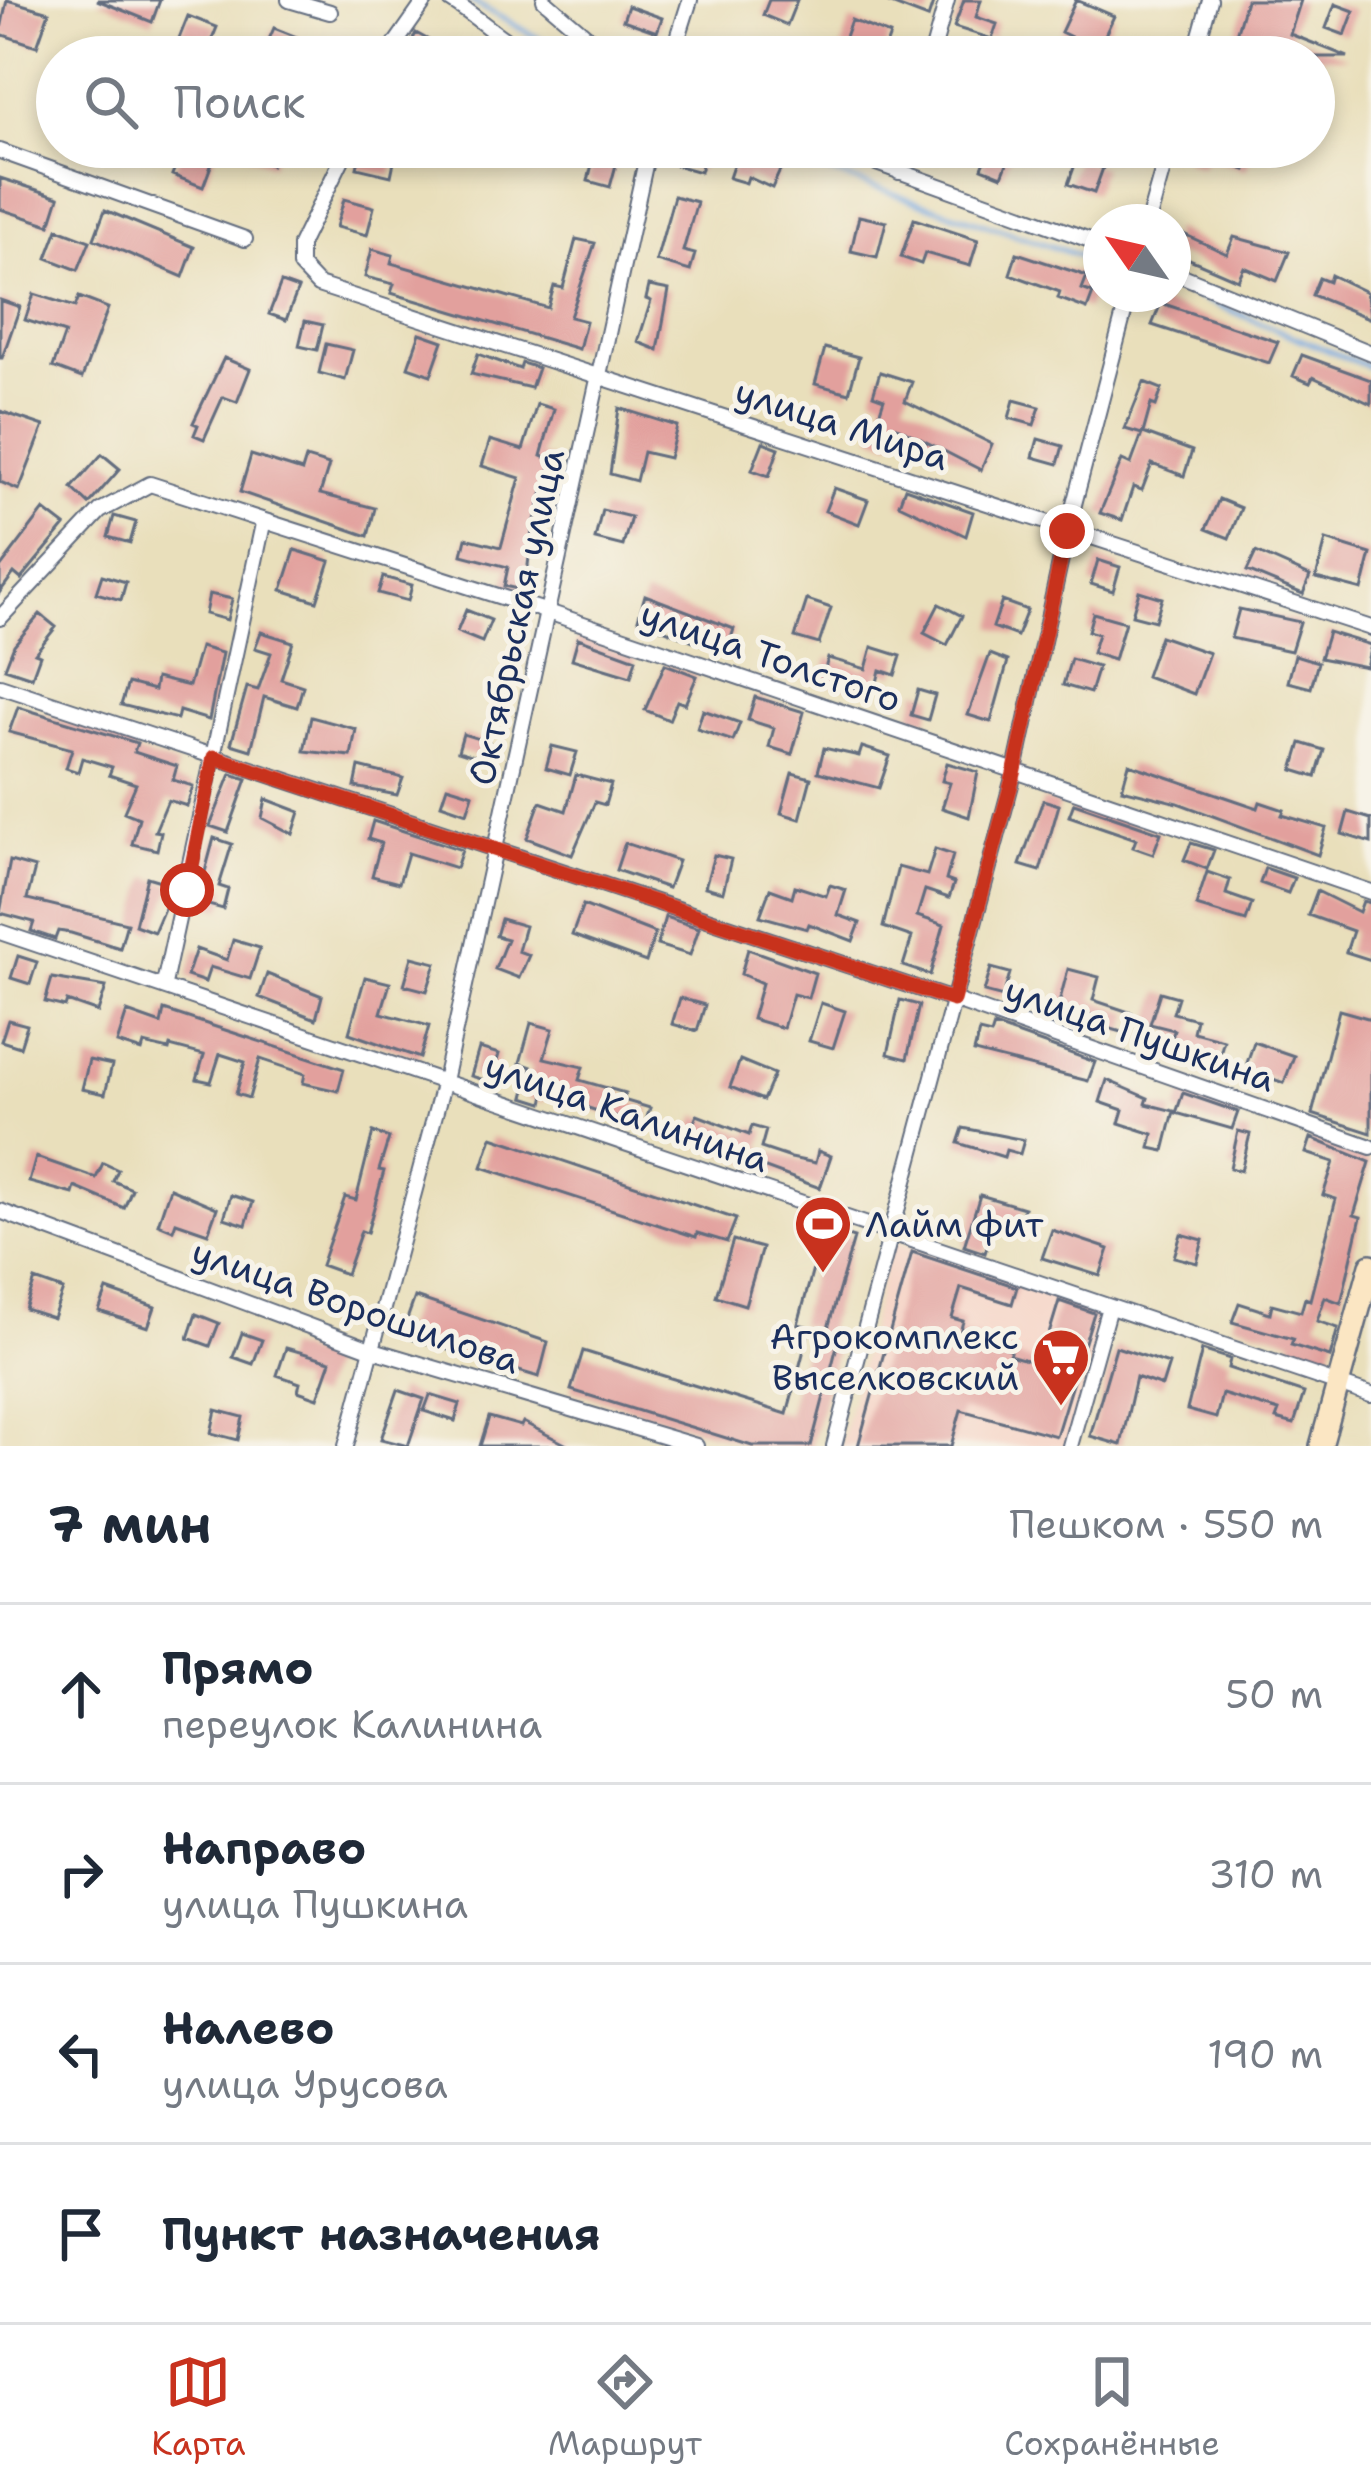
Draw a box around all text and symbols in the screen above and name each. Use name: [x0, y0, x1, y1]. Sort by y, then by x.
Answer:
search box: [36, 36, 1335, 168]
icon: search: [78, 69, 144, 135]
text: Поиск: [174, 72, 305, 132]
north arrow: [1083, 204, 1191, 312]
street label: улица Мира: [729, 367, 955, 482]
street label: Октябрьская улица: [457, 444, 576, 790]
route end: [1040, 504, 1094, 558]
street label: улица Толстого: [634, 589, 908, 724]
route start: [160, 863, 214, 917]
street label: улица Пушкина: [998, 965, 1281, 1104]
street label: улица Калинина: [478, 1041, 775, 1184]
sports icon: Лайм фит: [792, 1193, 854, 1275]
place label: Лайм фит: [865, 1200, 1044, 1249]
street label: улица Ворошилова: [185, 1227, 526, 1386]
place label: Агрокомплекс Выселковский: [770, 1312, 1019, 1402]
supermarket icon: Агрокомплекс Выселковский: [1030, 1326, 1092, 1408]
text: 7 мин: [48, 1490, 212, 1558]
text: Пешком · 550 m: [1009, 1498, 1323, 1550]
text: Прямо: [162, 1638, 313, 1698]
icon: ahead: [48, 1661, 114, 1727]
text: 50 m: [1225, 1668, 1323, 1720]
text: переулок Калинина: [162, 1698, 542, 1750]
text: Направо: [162, 1818, 366, 1878]
icon: right: [48, 1841, 114, 1907]
text: 310 m: [1208, 1848, 1323, 1900]
text: улица Пушкина: [162, 1878, 468, 1930]
text: Налево: [162, 1998, 335, 2058]
icon: left: [48, 2021, 114, 2087]
text: 190 m: [1207, 2028, 1323, 2080]
text: улица Урусова: [162, 2058, 448, 2110]
icon: arrive: [48, 2201, 114, 2267]
text: Пункт назначения: [162, 2204, 601, 2264]
tab: Карта: [151, 2349, 246, 2466]
tab: Маршрут: [548, 2349, 702, 2466]
tab: Сохранённые: [1004, 2349, 1220, 2466]

